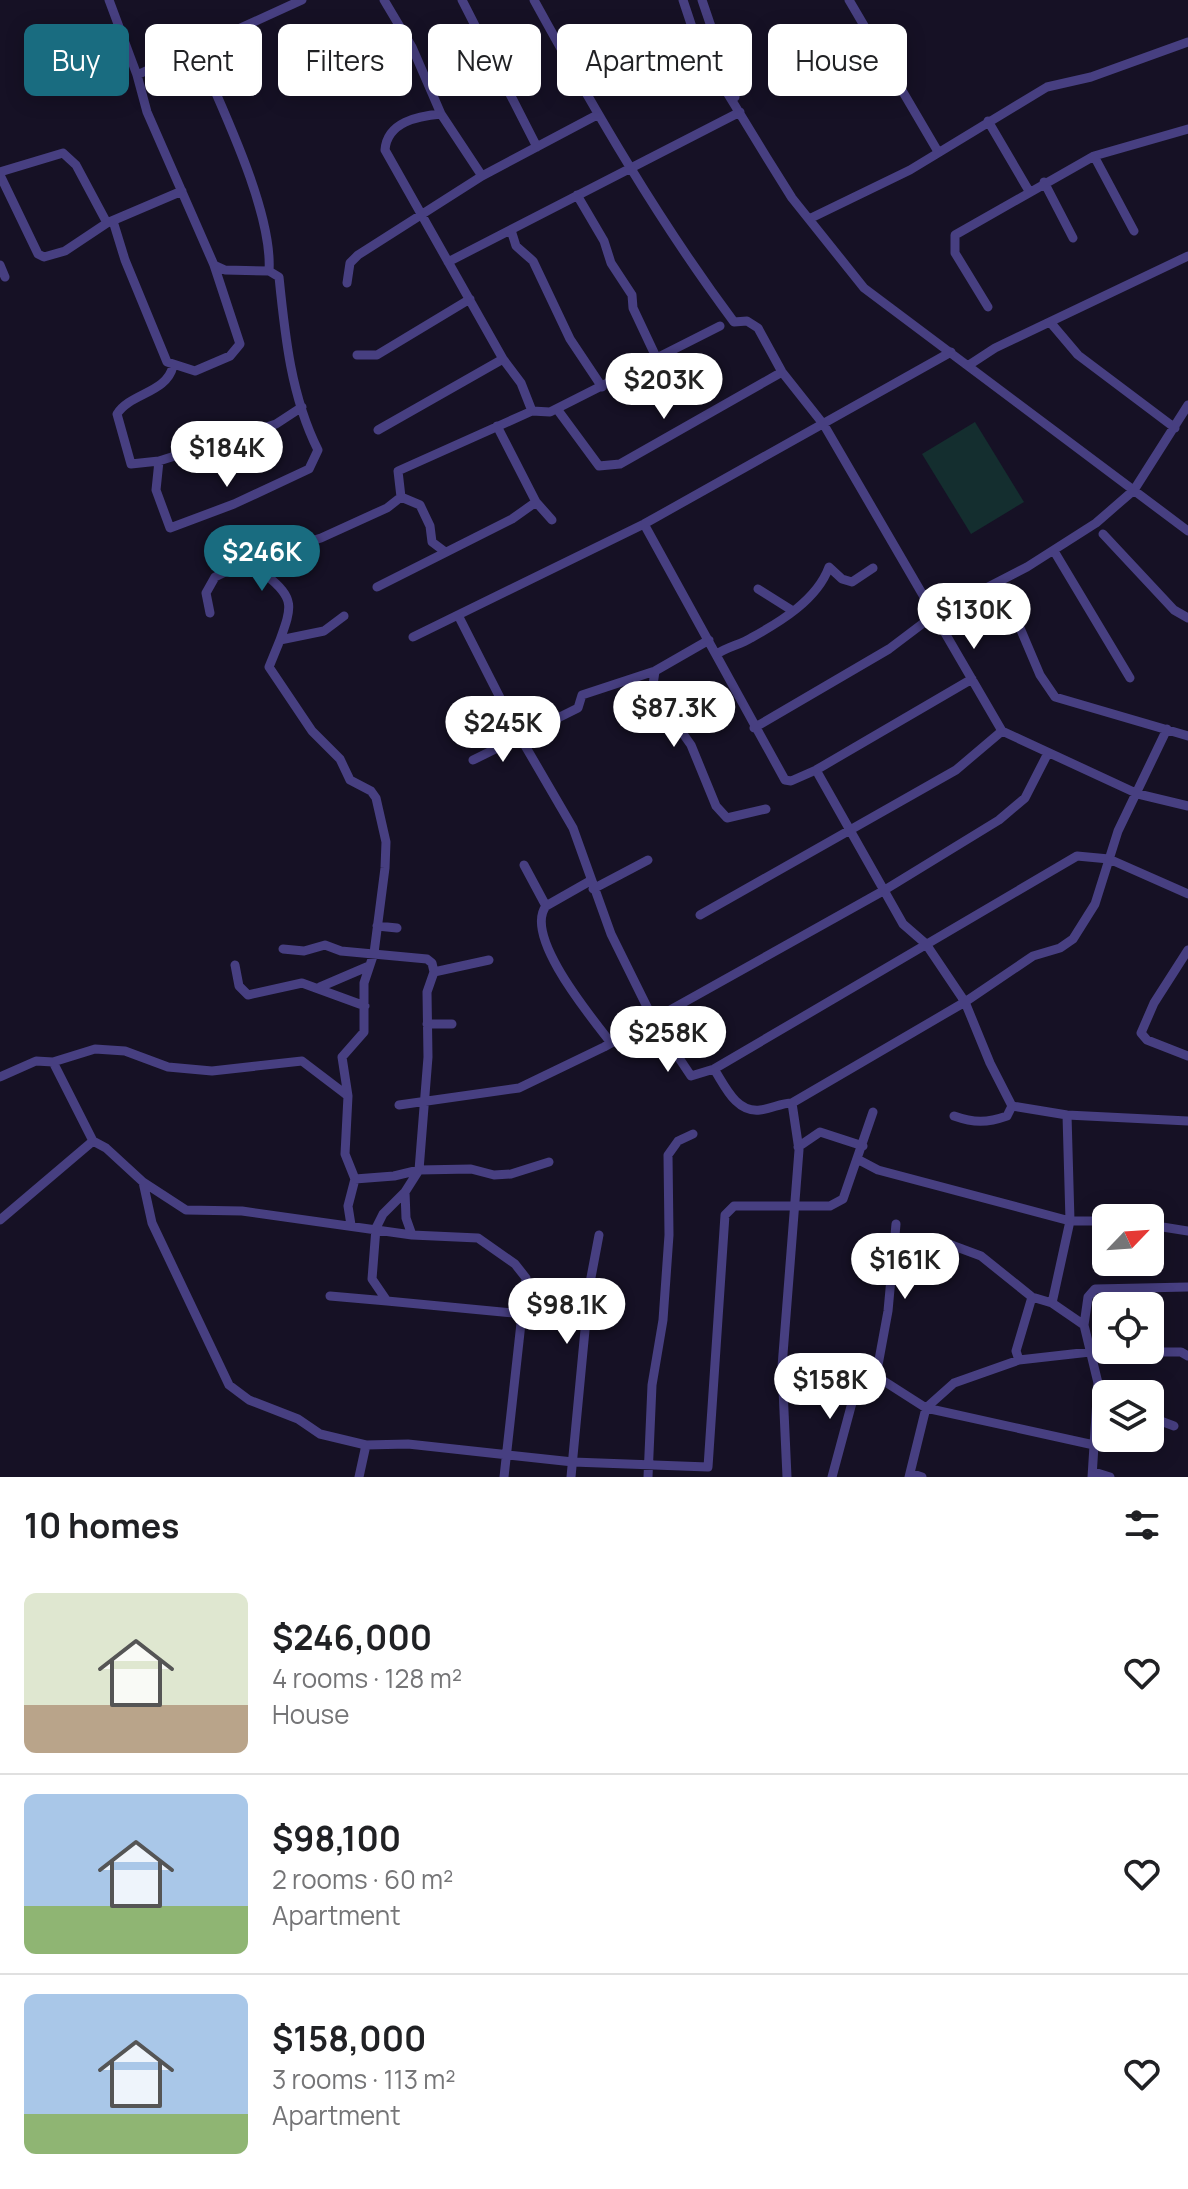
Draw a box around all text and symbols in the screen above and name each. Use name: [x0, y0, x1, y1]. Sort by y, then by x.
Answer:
chip: Buy: [24, 24, 129, 96]
chip: Rent: [145, 24, 262, 96]
chip: Filters: [278, 24, 412, 96]
chip: New: [428, 24, 541, 96]
chip: Apartment: [557, 24, 752, 96]
chip: House: [768, 24, 907, 96]
pin: $203K: [608, 353, 720, 421]
text: $203K: [624, 361, 704, 397]
pin: $184K: [171, 421, 283, 489]
text: $184K: [189, 429, 265, 465]
pin: $246K: [206, 525, 318, 593]
text: $246K: [222, 533, 302, 569]
pin: $130K: [918, 583, 1030, 651]
text: $130K: [936, 591, 1012, 627]
pin: $87.3K: [609, 681, 739, 749]
text: $87.3K: [631, 689, 717, 725]
pin: $245K: [447, 696, 559, 764]
text: $245K: [463, 704, 543, 740]
pin: $258K: [612, 1006, 724, 1074]
text: $258K: [628, 1014, 708, 1050]
north arrow: [1092, 1204, 1164, 1276]
map controls: [1092, 1204, 1164, 1452]
pin: $161K: [849, 1233, 961, 1301]
text: $161K: [869, 1241, 941, 1277]
pin: $98.1K: [502, 1278, 632, 1346]
text: $98.1K: [526, 1286, 608, 1322]
button: locate: [1092, 1292, 1164, 1364]
pin: $158K: [774, 1353, 886, 1421]
text: $158K: [792, 1361, 868, 1397]
button: layers: [1092, 1380, 1164, 1452]
text: 10 homes: [24, 1502, 180, 1548]
icon: filters: [1120, 1503, 1164, 1547]
text: $246,000: [272, 1614, 432, 1660]
icon: home: [88, 1625, 184, 1721]
icon: heart: [1120, 1651, 1164, 1695]
text: 4 rooms · 128 m²: [272, 1660, 462, 1696]
text: House: [272, 1696, 349, 1732]
text: $98,100: [272, 1815, 401, 1861]
icon: home: [88, 1826, 184, 1922]
icon: heart: [1120, 1852, 1164, 1896]
text: 2 rooms · 60 m²: [272, 1861, 454, 1897]
text: Apartment: [272, 1897, 401, 1933]
text: $158,000: [272, 2015, 426, 2061]
icon: home: [88, 2026, 184, 2122]
icon: heart: [1120, 2052, 1164, 2096]
text: 3 rooms · 113 m²: [272, 2061, 456, 2097]
text: Apartment: [272, 2097, 401, 2133]

